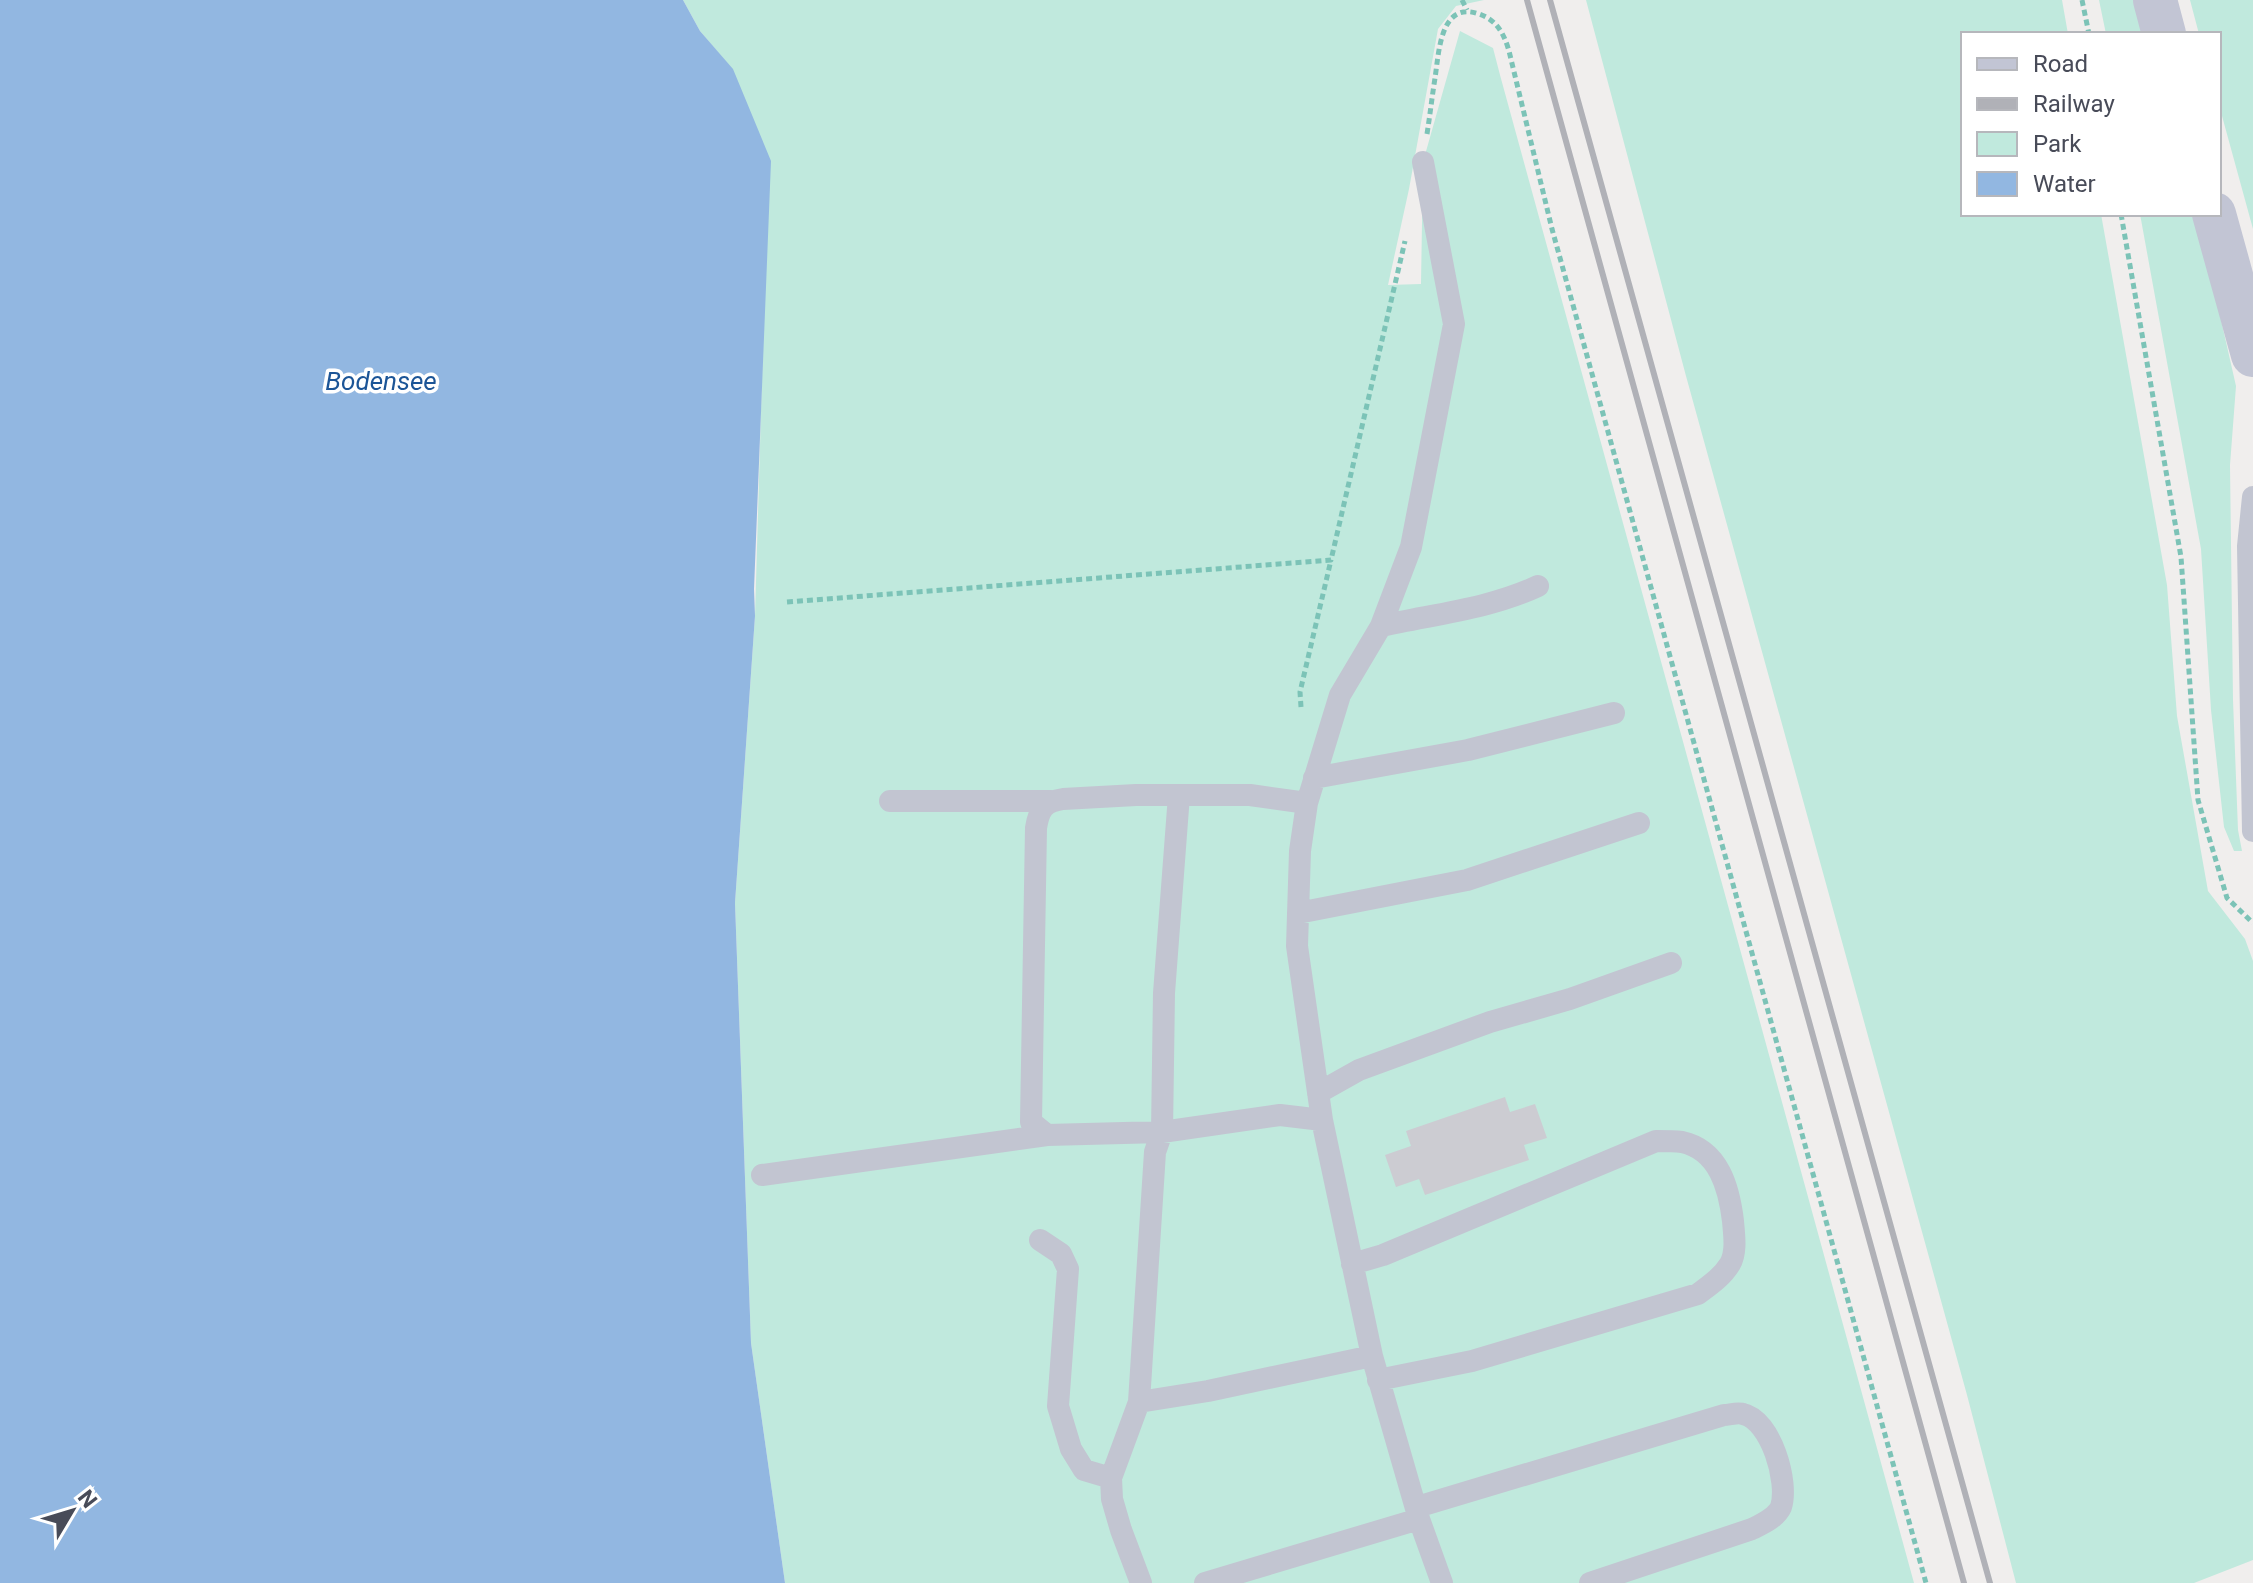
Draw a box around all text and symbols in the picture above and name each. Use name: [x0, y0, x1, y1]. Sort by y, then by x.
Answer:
legend: [1961, 32, 2221, 216]
text: Road: [2033, 50, 2088, 78]
text: Railway: [2033, 90, 2115, 118]
text: Park: [2033, 130, 2082, 158]
text: Water: [2033, 170, 2096, 198]
water label: Bodensee: [325, 366, 437, 396]
north arrow: [32, 1471, 112, 1551]
text: N: [73, 1485, 102, 1513]

